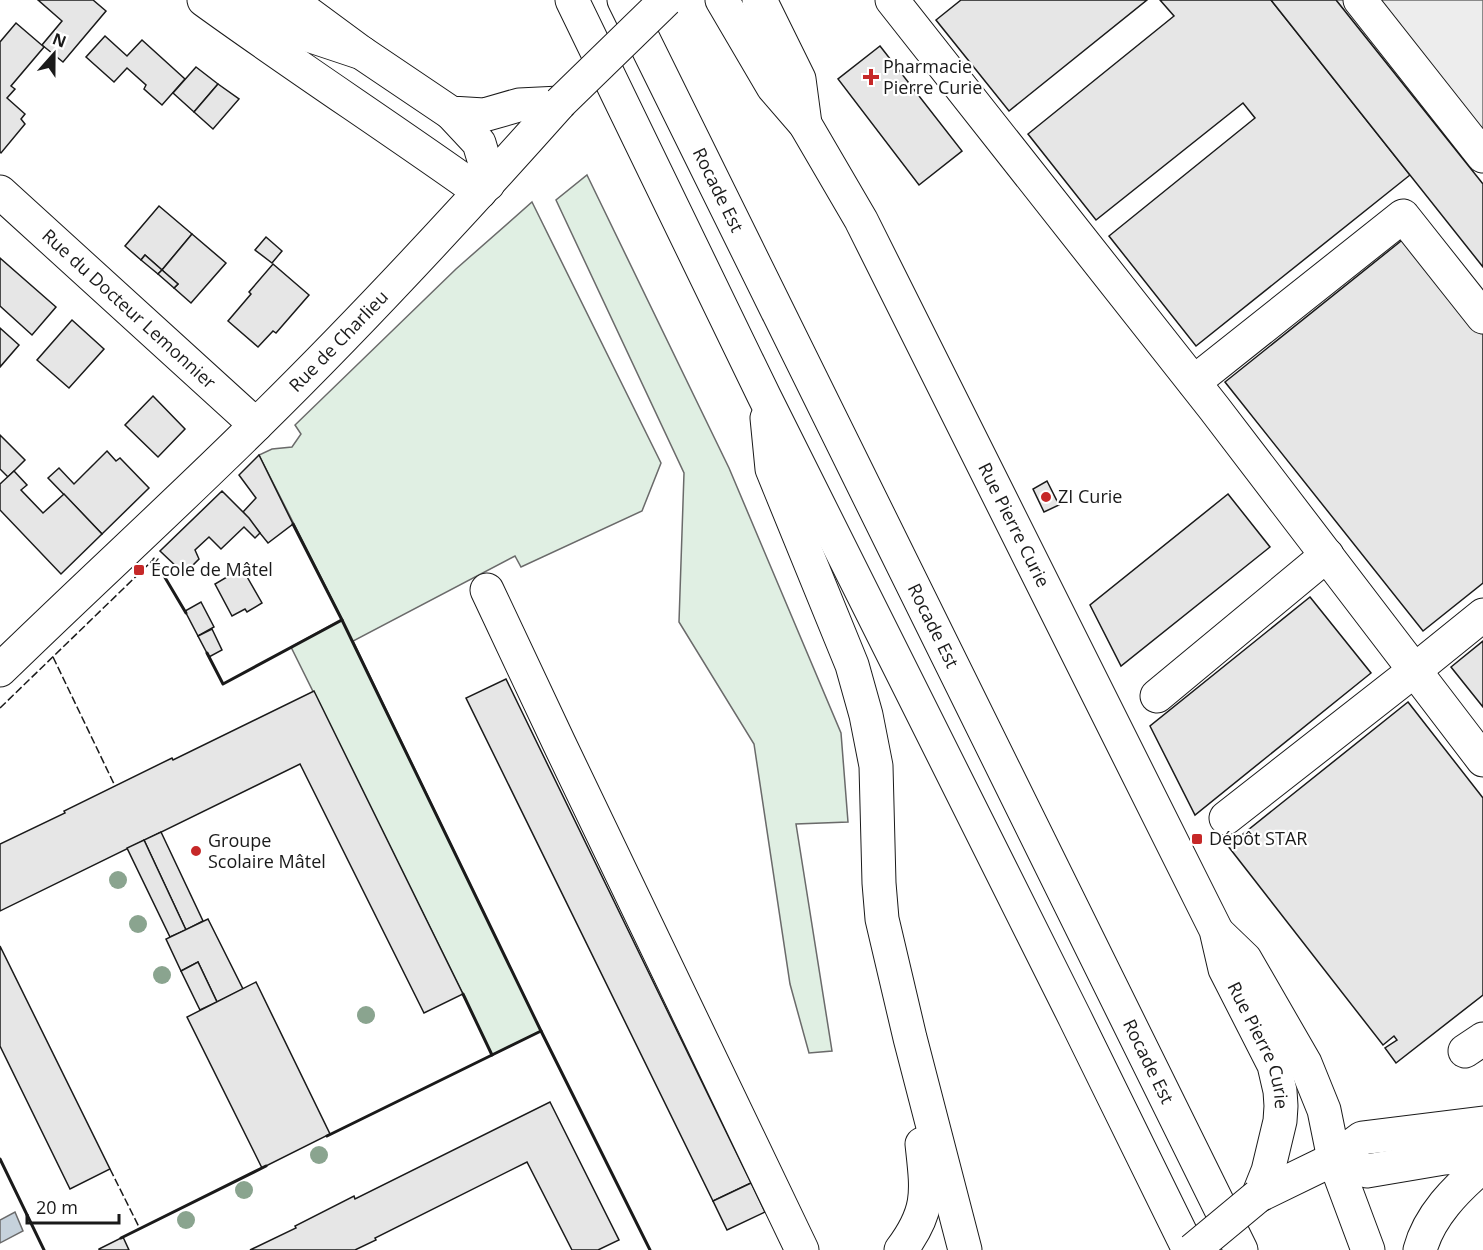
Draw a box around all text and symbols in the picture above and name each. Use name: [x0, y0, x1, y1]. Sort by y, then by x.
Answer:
north arrow: [24, 24, 84, 84]
text: N: [49, 27, 69, 53]
place label: Pharmacie Pierre Curie: [883, 54, 982, 99]
marker: Pharmacie Pierre Curie: [864, 70, 878, 84]
street label: Rocade Est: [688, 143, 750, 236]
street label: Rue du Docteur Lemonnier: [37, 223, 222, 394]
street label: Rue de Charlieu: [283, 285, 393, 397]
street label: Rue Pierre Curie: [973, 458, 1056, 591]
place label: ZI Curie: [1058, 484, 1122, 508]
marker: ZI Curie: [1039, 490, 1053, 504]
place label: École de Mâtel: [151, 557, 273, 581]
marker: École de Mâtel: [132, 563, 146, 577]
street label: Rocade Est: [903, 579, 965, 672]
place label: Dépôt STAR: [1209, 826, 1307, 850]
place label: Groupe Scolaire Mâtel: [208, 828, 326, 873]
marker: Dépôt STAR: [1190, 832, 1204, 846]
marker: Groupe Scolaire Mâtel: [189, 844, 203, 858]
street label: Rue Pierre Curie: [1223, 977, 1294, 1110]
street label: Rocade Est: [1118, 1015, 1180, 1108]
scale bar: [27, 1187, 118, 1225]
text: 20 m: [36, 1195, 78, 1219]

